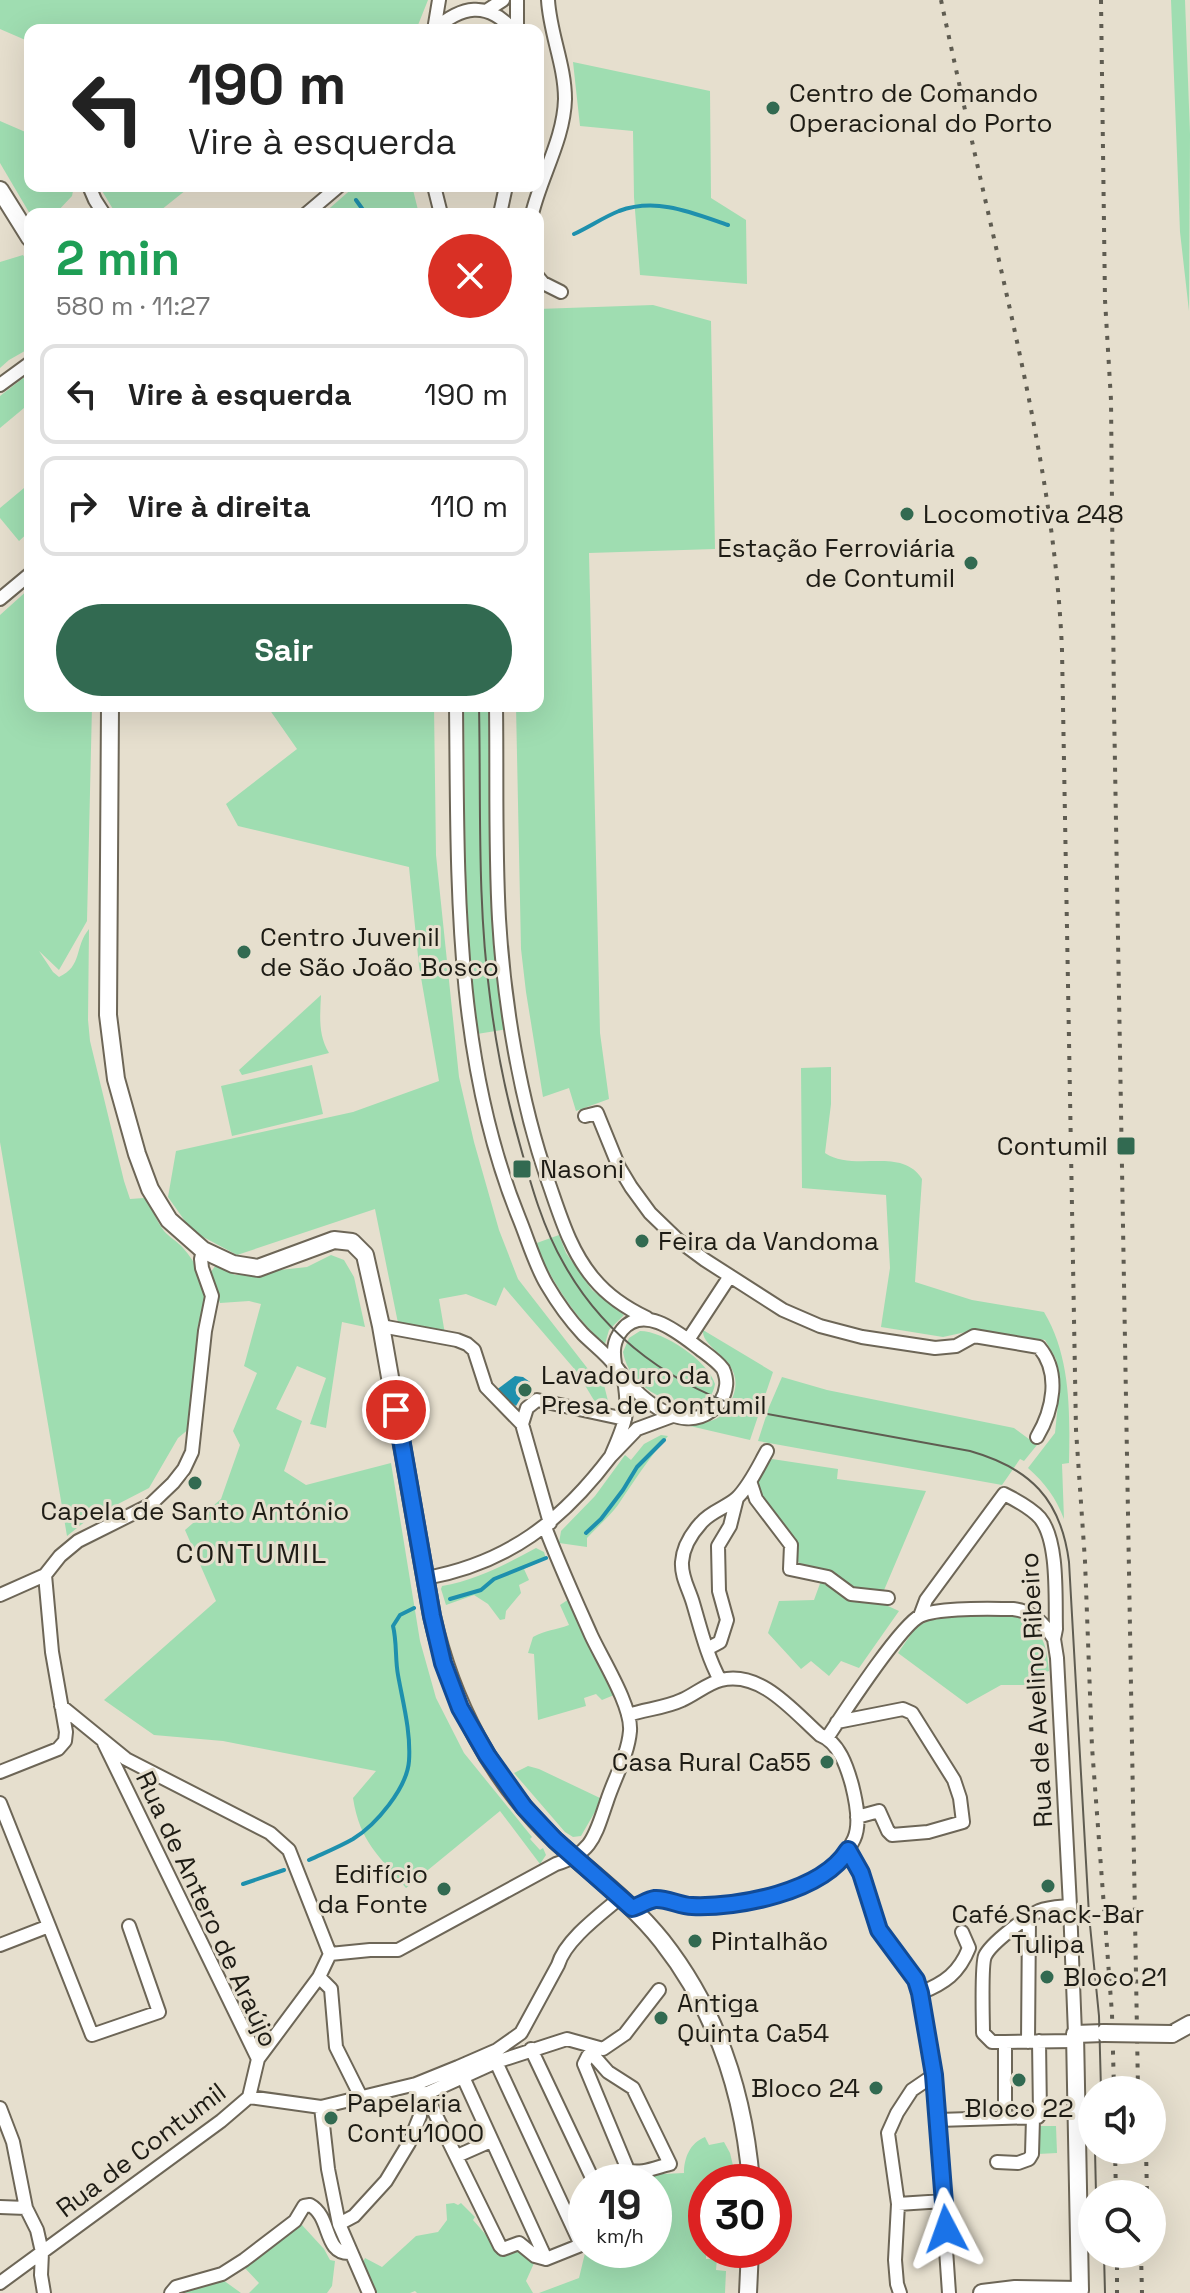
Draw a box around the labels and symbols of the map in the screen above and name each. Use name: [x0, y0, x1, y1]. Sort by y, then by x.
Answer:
place label: Centro de Comando Operacional do Porto: [789, 76, 1053, 140]
marker: Centro de Comando Operacional do Porto: [764, 99, 782, 117]
place label: Locomotiva 248: [923, 497, 1124, 531]
marker: Locomotiva 248: [898, 505, 916, 523]
place label: Estação Ferroviária de Contumil: [717, 531, 955, 595]
marker: Estação Ferroviária de Contumil: [962, 554, 980, 572]
place label: Centro Juvenil de São João Bosco: [260, 920, 499, 984]
marker: Centro Juvenil de São João Bosco: [235, 943, 253, 961]
place label: Contumil: [997, 1129, 1108, 1163]
marker: Contumil: [1115, 1135, 1137, 1157]
place label: Nasoni: [540, 1152, 624, 1186]
marker: Nasoni: [511, 1158, 533, 1180]
place label: Feira da Vandoma: [658, 1224, 879, 1258]
marker: Feira da Vandoma: [633, 1232, 651, 1250]
place label: Lavadouro da Presa de Contumil: [541, 1358, 767, 1422]
pin: [362, 1376, 430, 1444]
marker: Lavadouro da Presa de Contumil: [516, 1381, 534, 1399]
marker: Capela de Santo António: [186, 1474, 204, 1492]
place label: Capela de Santo António: [41, 1494, 349, 1528]
district label: CONTUMIL: [176, 1535, 328, 1571]
street label: Rua de Avelino Ribeiro: [1012, 1552, 1060, 1828]
place label: Casa Rural Ca55: [612, 1745, 811, 1779]
marker: Casa Rural Ca55: [818, 1753, 836, 1771]
street label: Rua de Antero de Araújo: [128, 1766, 286, 2052]
place label: Edifício da Fonte: [317, 1857, 428, 1921]
marker: Café Snack-Bar Tulipa: [1039, 1877, 1057, 1895]
marker: Edifício da Fonte: [435, 1880, 453, 1898]
place label: Café Snack-Bar Tulipa: [952, 1897, 1144, 1961]
place label: Pintalhão: [711, 1924, 828, 1958]
marker: Pintalhão: [686, 1932, 704, 1950]
place label: Bloco 21: [1063, 1960, 1167, 1994]
marker: Bloco 21: [1038, 1968, 1056, 1986]
place label: Antiga Quinta Ca54: [677, 1986, 829, 2050]
marker: Antiga Quinta Ca54: [652, 2009, 670, 2027]
place label: Bloco 24: [751, 2071, 860, 2105]
marker: Bloco 22: [1010, 2071, 1028, 2089]
street label: Rua de Contumil: [49, 2075, 233, 2225]
marker: Bloco 24: [867, 2079, 885, 2097]
place label: Papelaria Contu1000: [347, 2086, 484, 2150]
place label: Bloco 22: [964, 2091, 1074, 2125]
marker: Papelaria Contu1000: [322, 2109, 340, 2127]
speed limit sign: 30: [688, 2164, 792, 2268]
position arrow: [904, 2187, 988, 2271]

